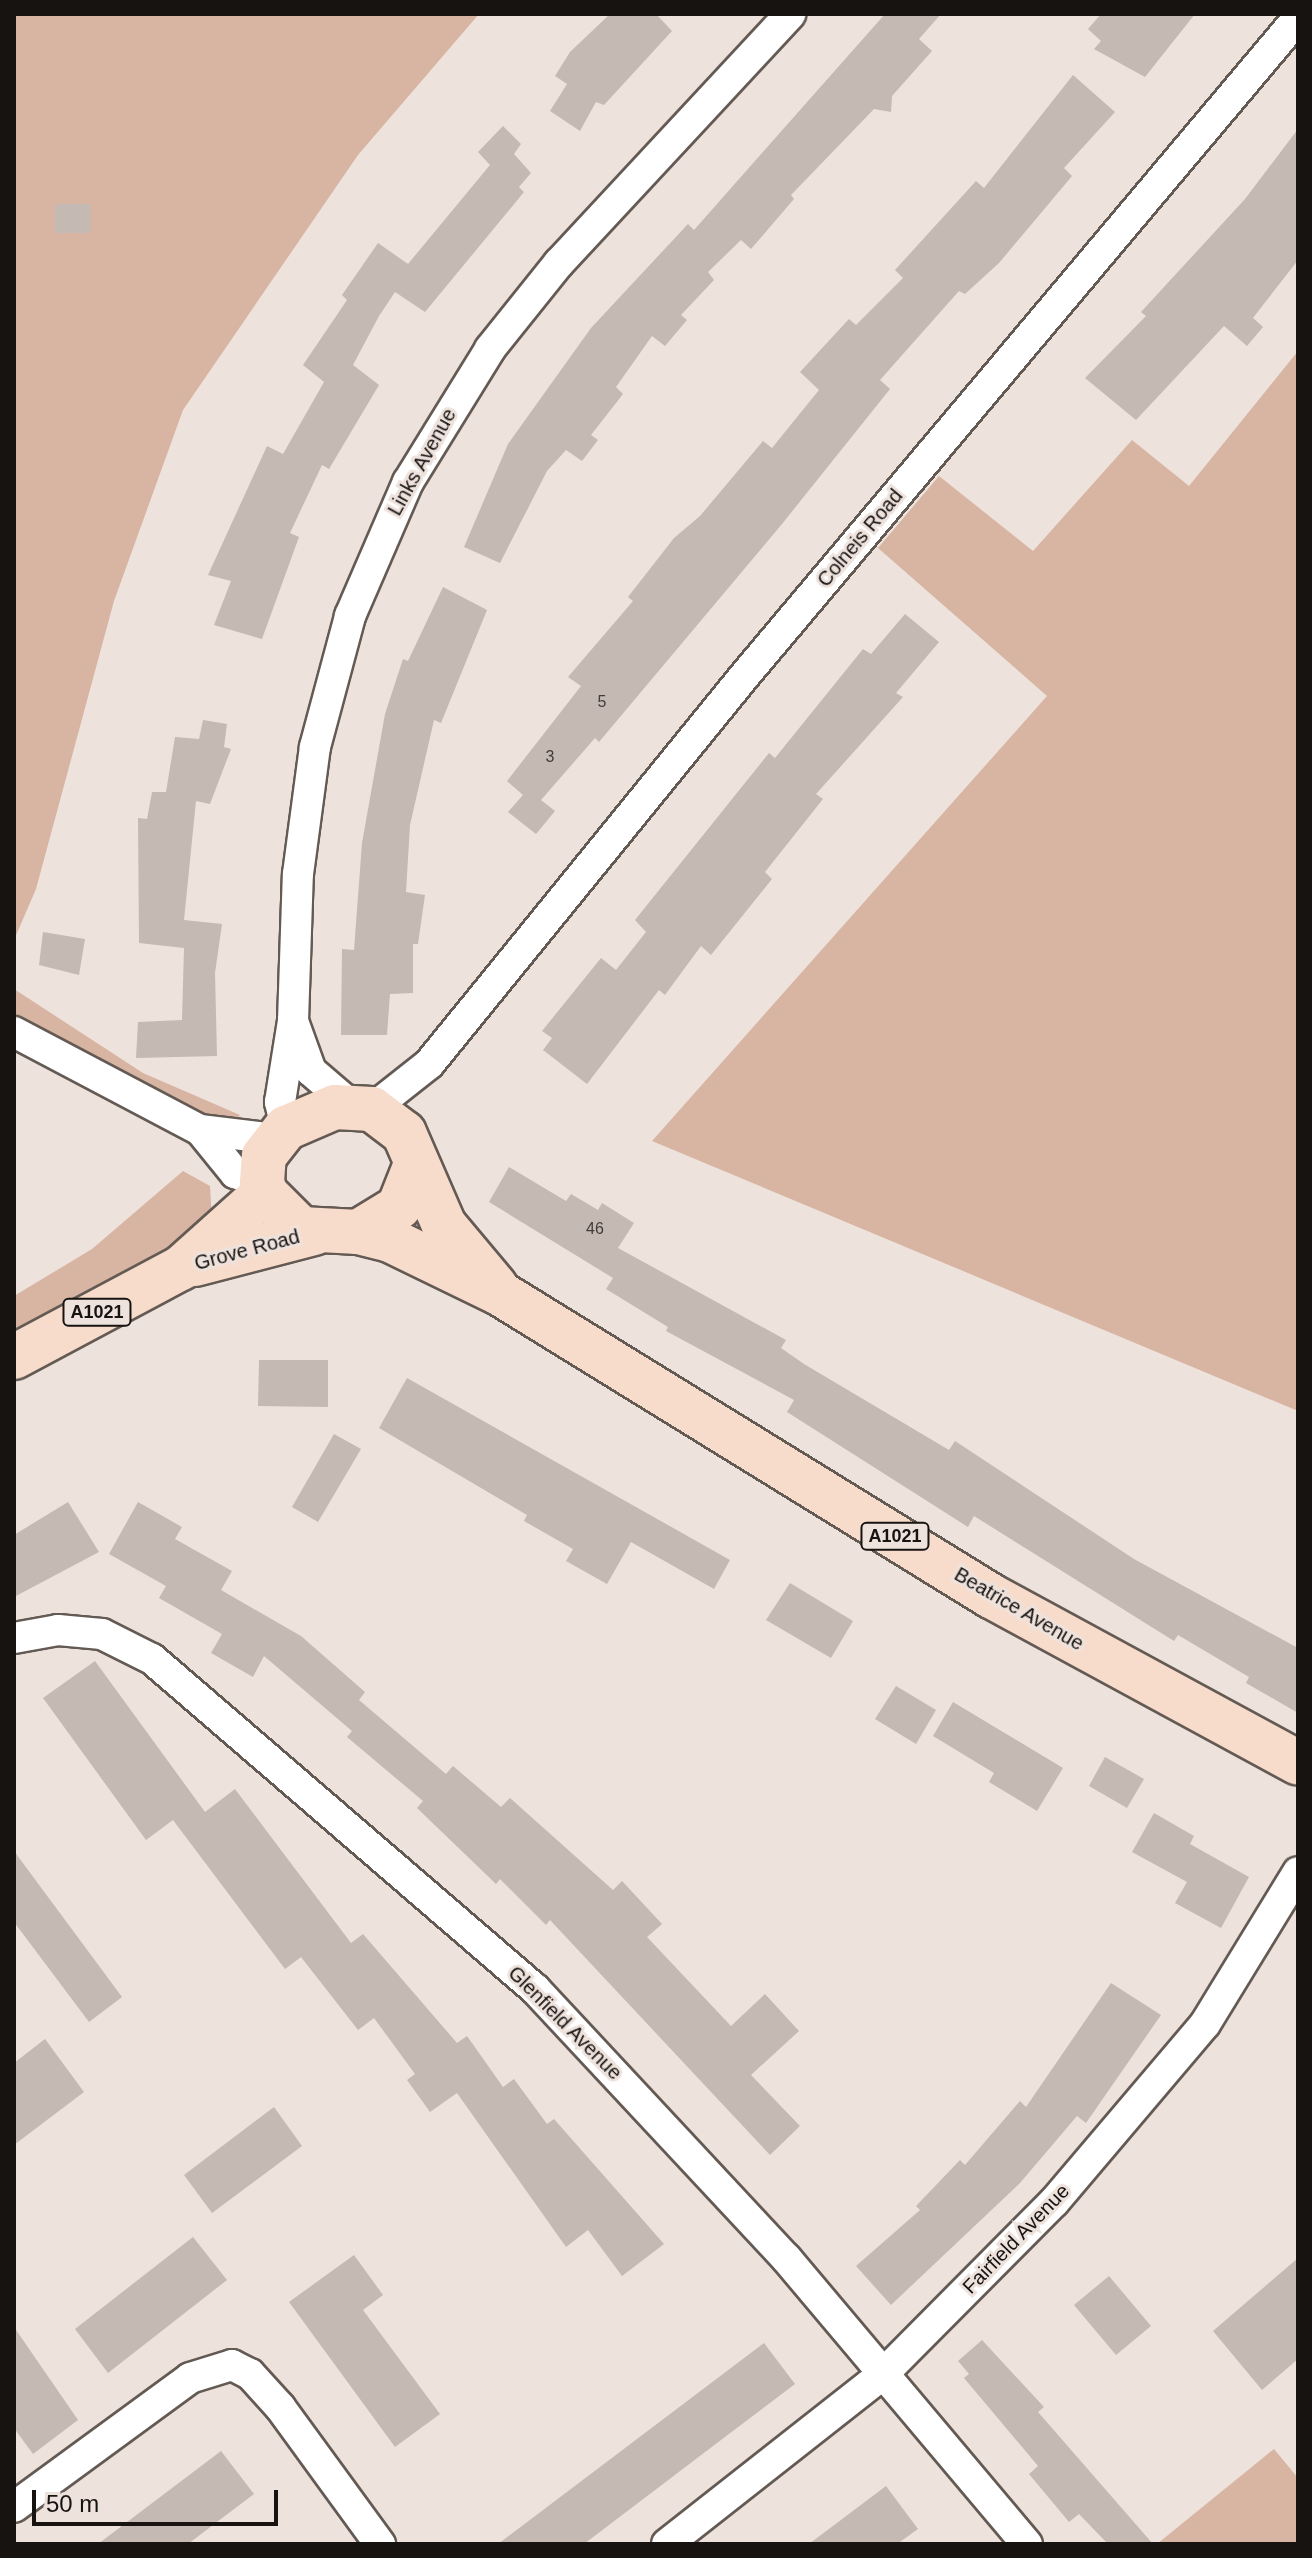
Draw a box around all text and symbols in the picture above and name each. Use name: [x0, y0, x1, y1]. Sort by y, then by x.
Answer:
street label: Links Avenue: [382, 404, 462, 520]
street label: Colneis Road: [812, 484, 908, 592]
house number: 5: [598, 692, 606, 712]
house number: 3: [546, 747, 554, 767]
house number: 46: [586, 1219, 604, 1239]
street label: Grove Road: [192, 1224, 302, 1276]
road number: A1021: [61, 1298, 133, 1326]
road number: A1021: [859, 1522, 931, 1550]
street label: Beatrice Avenue: [950, 1562, 1088, 1656]
street label: Glenfield Avenue: [503, 1961, 627, 2085]
street label: Fairfield Avenue: [957, 2179, 1075, 2299]
scale bar: [36, 2474, 282, 2524]
text: 50 m: [46, 2490, 99, 2517]

